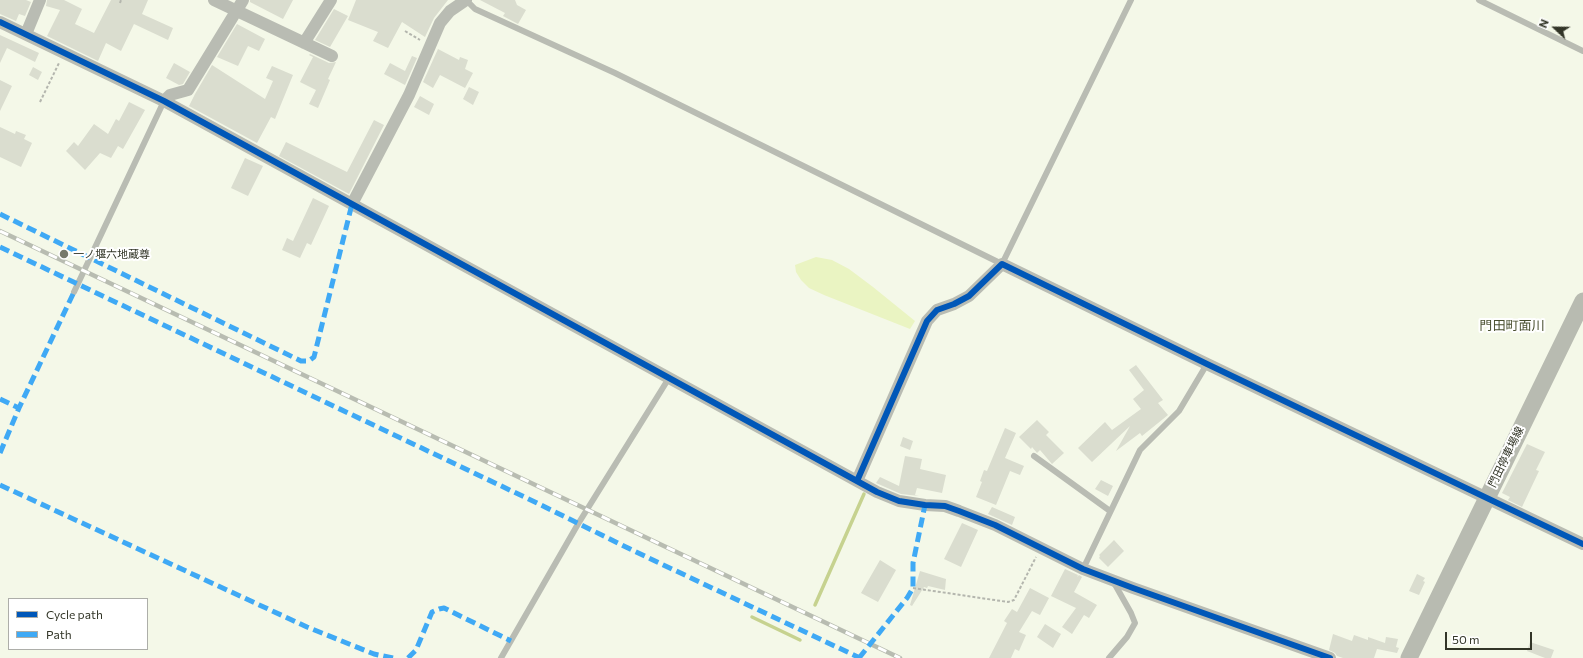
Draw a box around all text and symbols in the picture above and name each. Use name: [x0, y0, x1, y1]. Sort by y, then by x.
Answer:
north arrow: [1535, 8, 1575, 48]
text: N: [1536, 17, 1551, 30]
place label: 一ノ堰六地蔵尊: [73, 247, 150, 261]
marker: 一ノ堰六地蔵尊: [58, 248, 70, 260]
district label: 門田町面川: [1480, 318, 1544, 334]
street label: 門田停車場線: [1486, 424, 1526, 490]
legend: [8, 598, 148, 650]
text: Cycle path: [46, 607, 103, 621]
scale bar: [1447, 624, 1534, 650]
text: Path: [46, 627, 72, 641]
text: 50 m: [1452, 632, 1480, 646]

